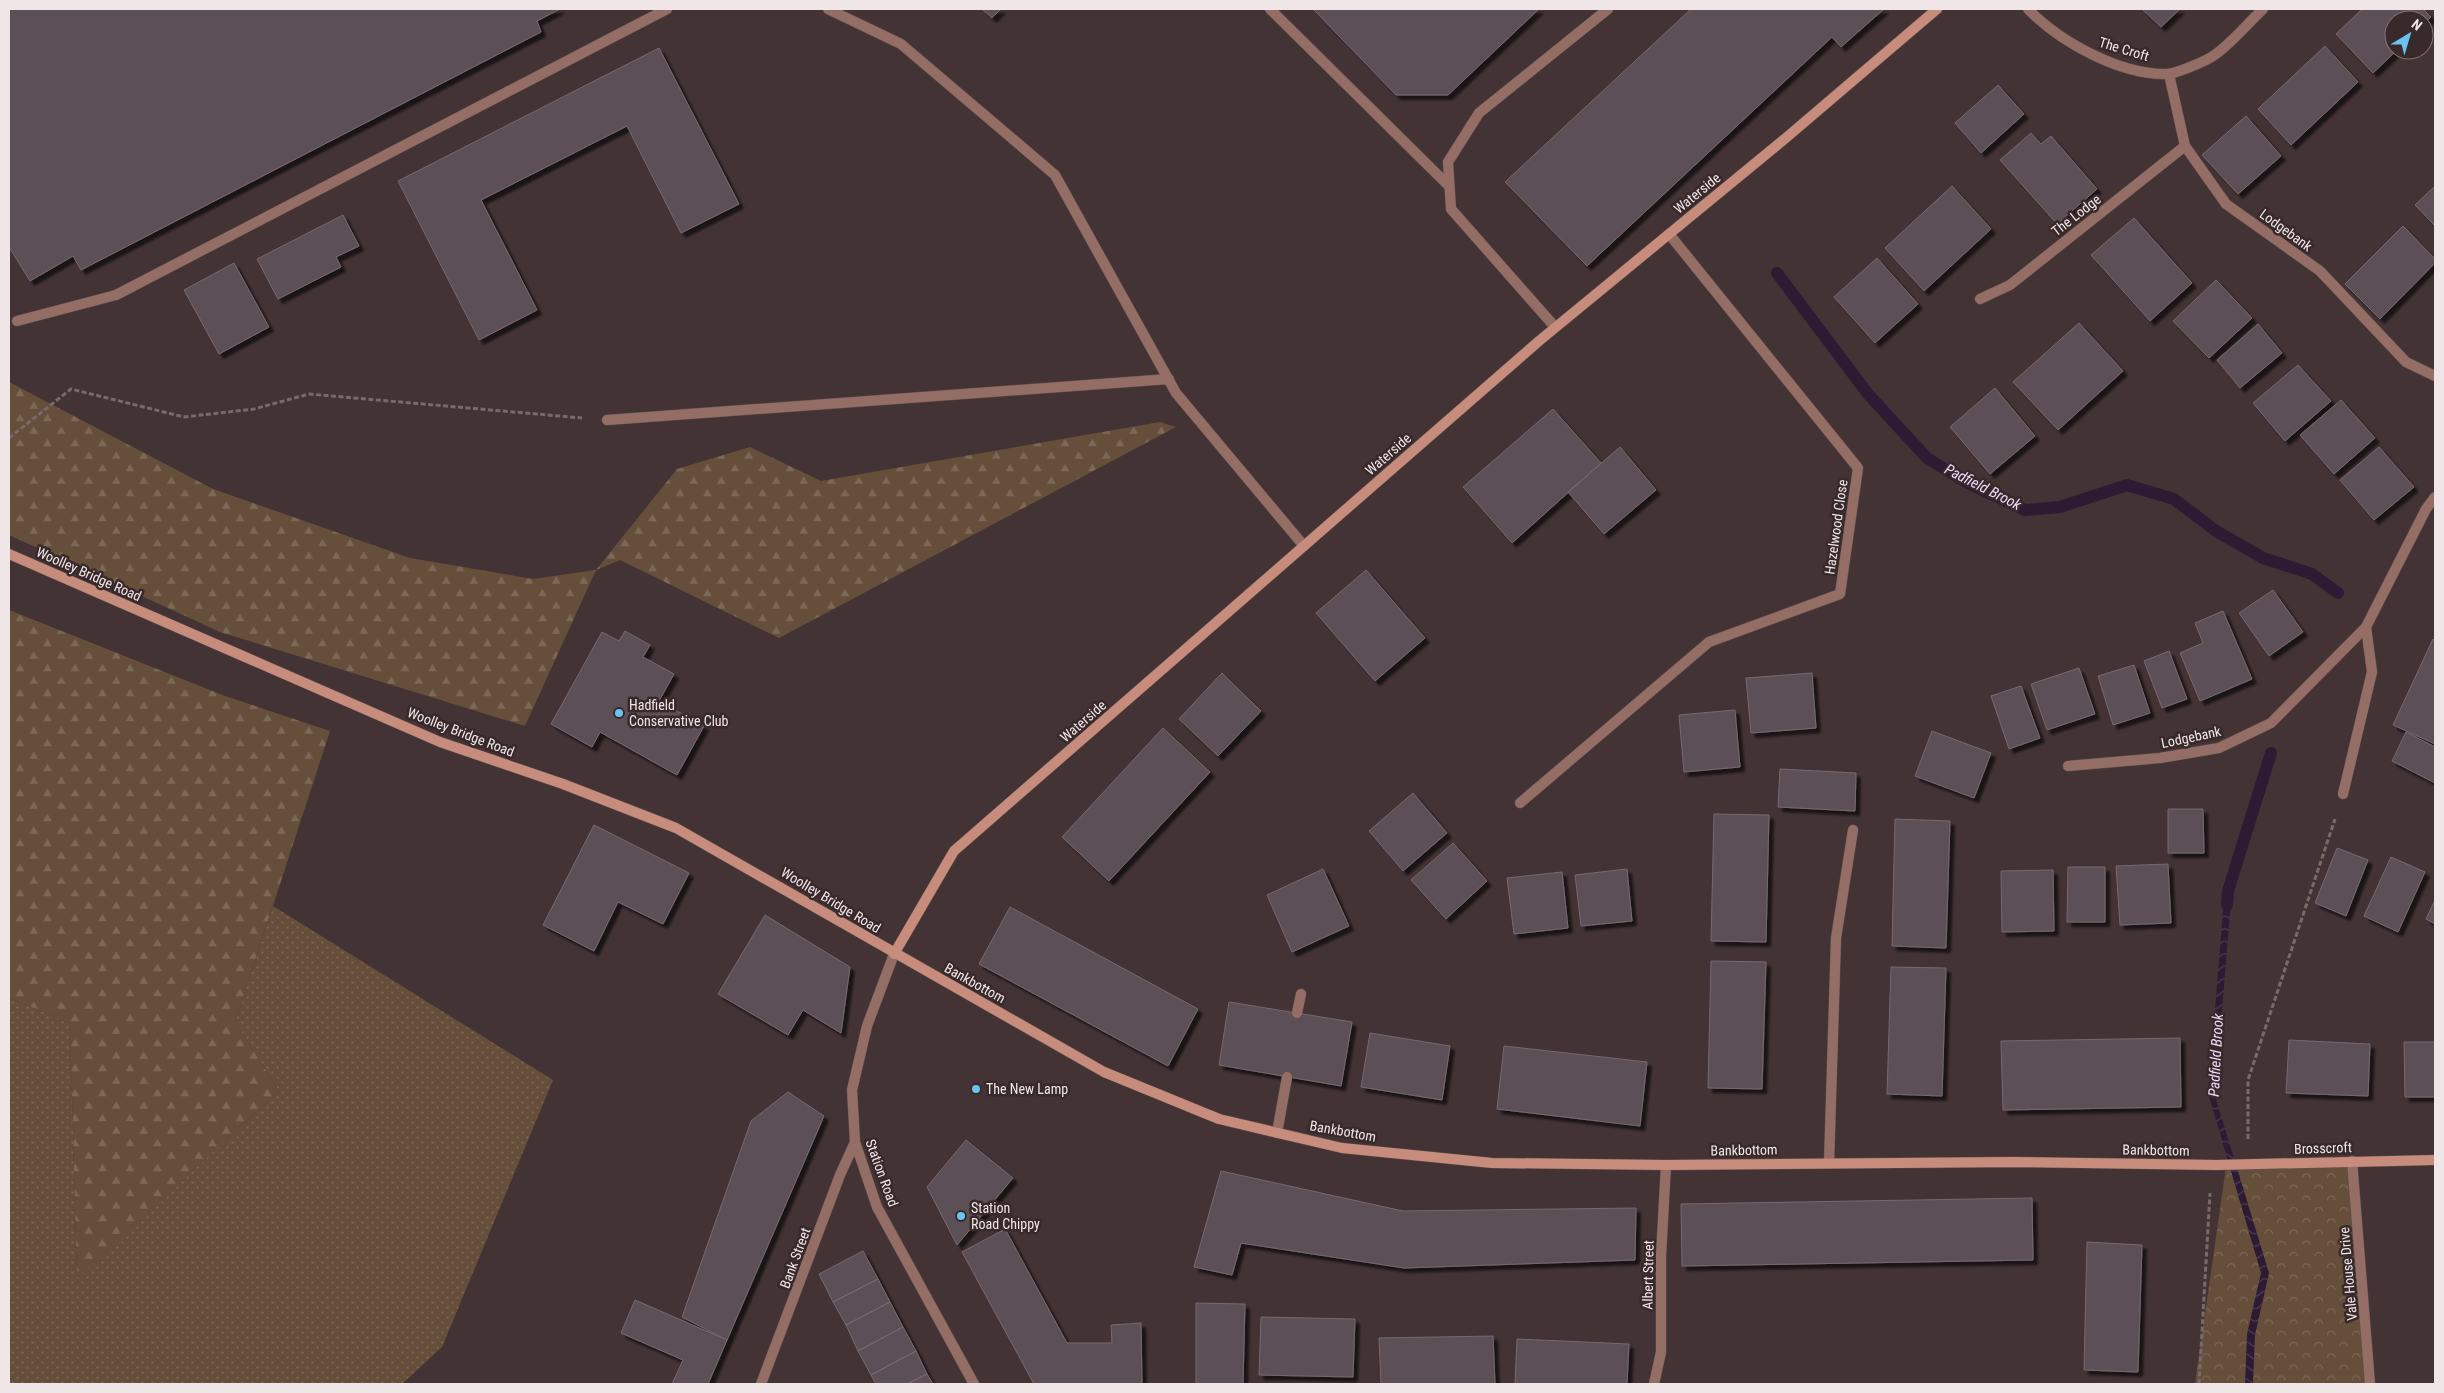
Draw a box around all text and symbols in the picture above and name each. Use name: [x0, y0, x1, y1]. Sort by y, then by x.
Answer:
north arrow: [2384, 10, 2434, 60]
text: N: [2409, 16, 2425, 34]
street label: The Croft: [2097, 34, 2151, 64]
street label: Waterside: [1671, 169, 1724, 217]
street label: The Lodge: [2048, 191, 2104, 239]
street label: Lodgebank: [2257, 206, 2316, 255]
street label: Waterside: [1362, 430, 1414, 478]
water label: Padfield Brook: [1942, 460, 2025, 514]
street label: Hazelwood Close: [1821, 478, 1851, 575]
street label: Woolley Bridge Road: [34, 544, 144, 604]
place label: Hadfield Conservative Club: [629, 697, 729, 729]
street label: Waterside: [1057, 697, 1109, 745]
street label: Woolley Bridge Road: [405, 704, 517, 760]
marker: Hadfield Conservative Club: [613, 707, 625, 719]
street label: Lodgebank: [2160, 723, 2223, 751]
street label: Woolley Bridge Road: [778, 864, 884, 936]
street label: Bankbottom: [942, 960, 1008, 1006]
water label: Padfield Brook: [2205, 1012, 2227, 1097]
place label: The New Lamp: [986, 1081, 1068, 1097]
marker: The New Lamp: [970, 1083, 982, 1095]
street label: Bankbottom: [1309, 1117, 1377, 1145]
street label: Station Road: [862, 1137, 902, 1209]
street label: Brosscroft: [2294, 1139, 2352, 1157]
street label: Bankbottom: [1710, 1141, 1778, 1159]
street label: Bankbottom: [2122, 1141, 2190, 1159]
place label: Station Road Chippy: [971, 1200, 1040, 1232]
marker: Station Road Chippy: [955, 1210, 967, 1222]
street label: Bank Street: [777, 1225, 813, 1291]
street label: Vale House Drive: [2336, 1226, 2360, 1321]
street label: Albert Street: [1639, 1240, 1657, 1310]

